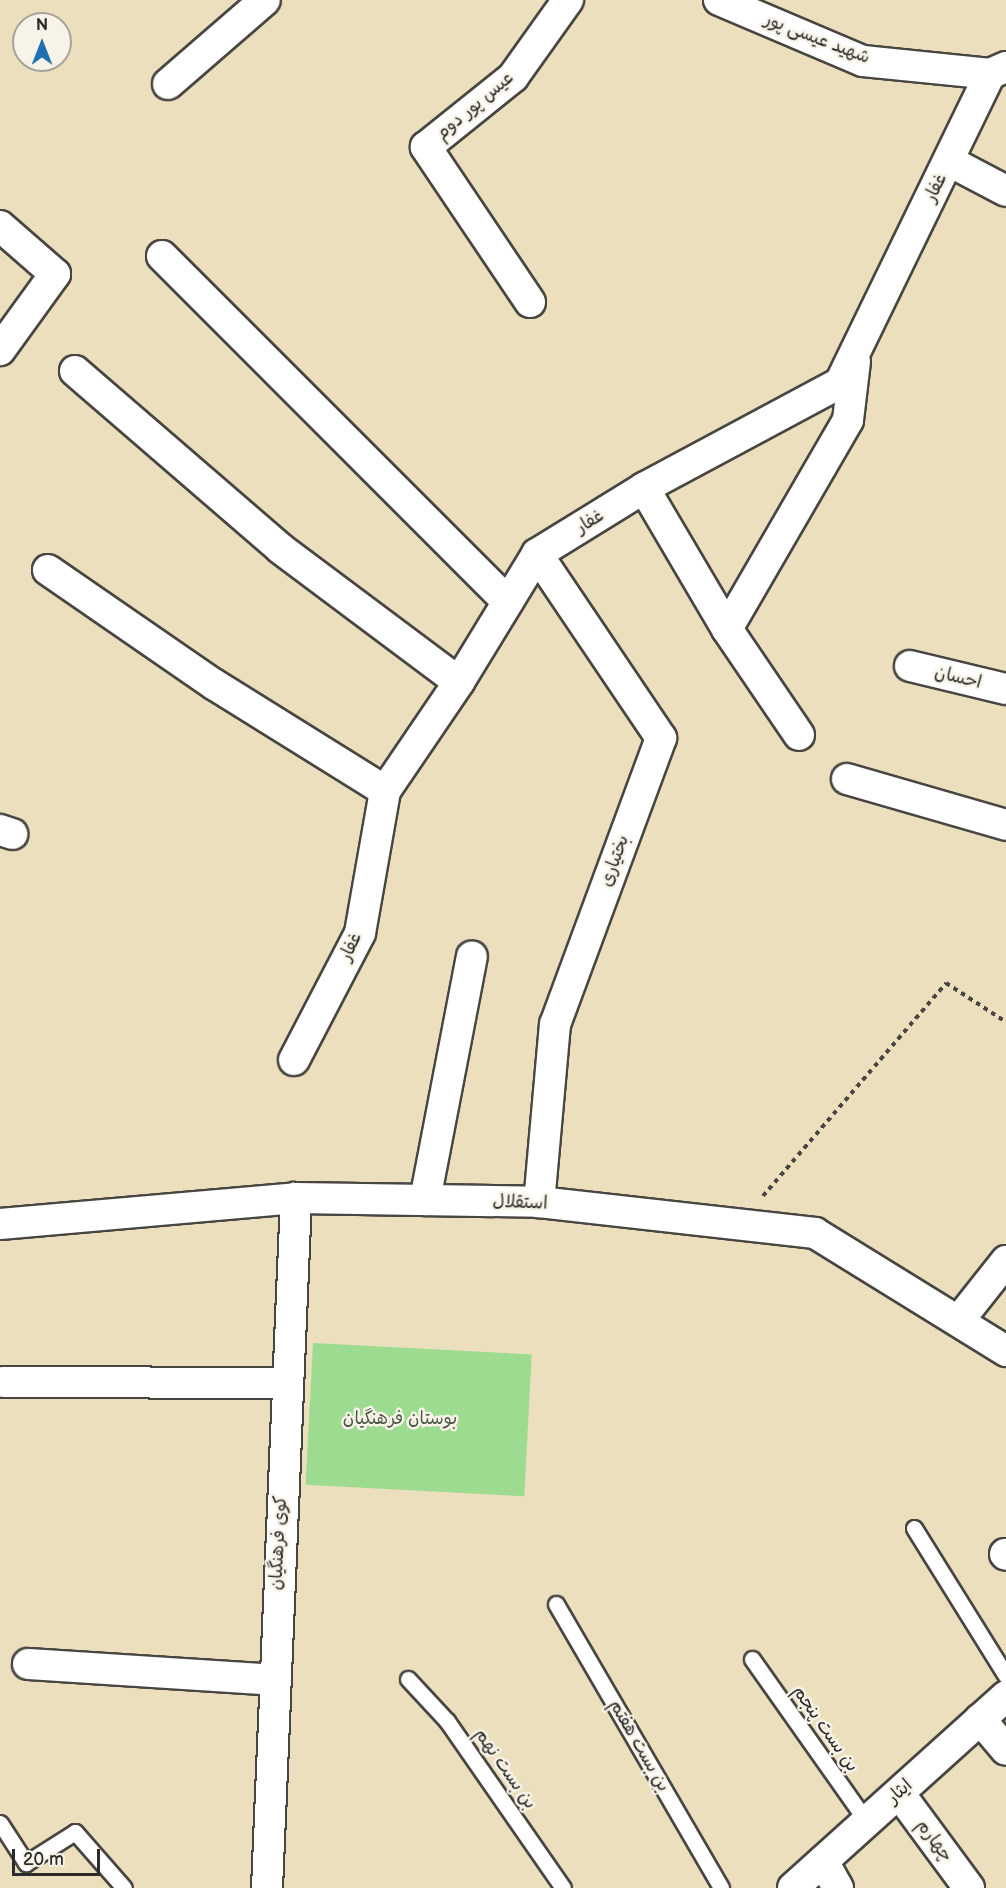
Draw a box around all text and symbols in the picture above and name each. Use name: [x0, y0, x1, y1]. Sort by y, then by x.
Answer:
street label: شهید عیسی پور: [761, 9, 873, 69]
north arrow: [12, 12, 72, 72]
text: N: [36, 16, 48, 35]
street label: عیس پور دوم: [432, 67, 518, 145]
street label: غفار: [920, 170, 952, 206]
street label: غفار: [572, 505, 608, 539]
street label: احسان: [932, 662, 984, 694]
street label: بختیاری: [596, 832, 634, 890]
street label: غفار: [335, 929, 367, 965]
street label: استقلال: [492, 1191, 548, 1215]
park label: بوستان فرهنگیان: [343, 1408, 457, 1430]
street label: کوی فرهنگیان: [266, 1495, 292, 1591]
street label: بن بست پنجم: [787, 1682, 863, 1776]
street label: بن بست هفتم: [604, 1696, 674, 1796]
street label: بن بست نهم: [469, 1725, 541, 1813]
street label: ایثار: [883, 1775, 917, 1809]
street label: چهارم: [911, 1816, 957, 1866]
scale bar: [15, 1837, 104, 1875]
text: 20 m: [23, 1849, 64, 1870]

